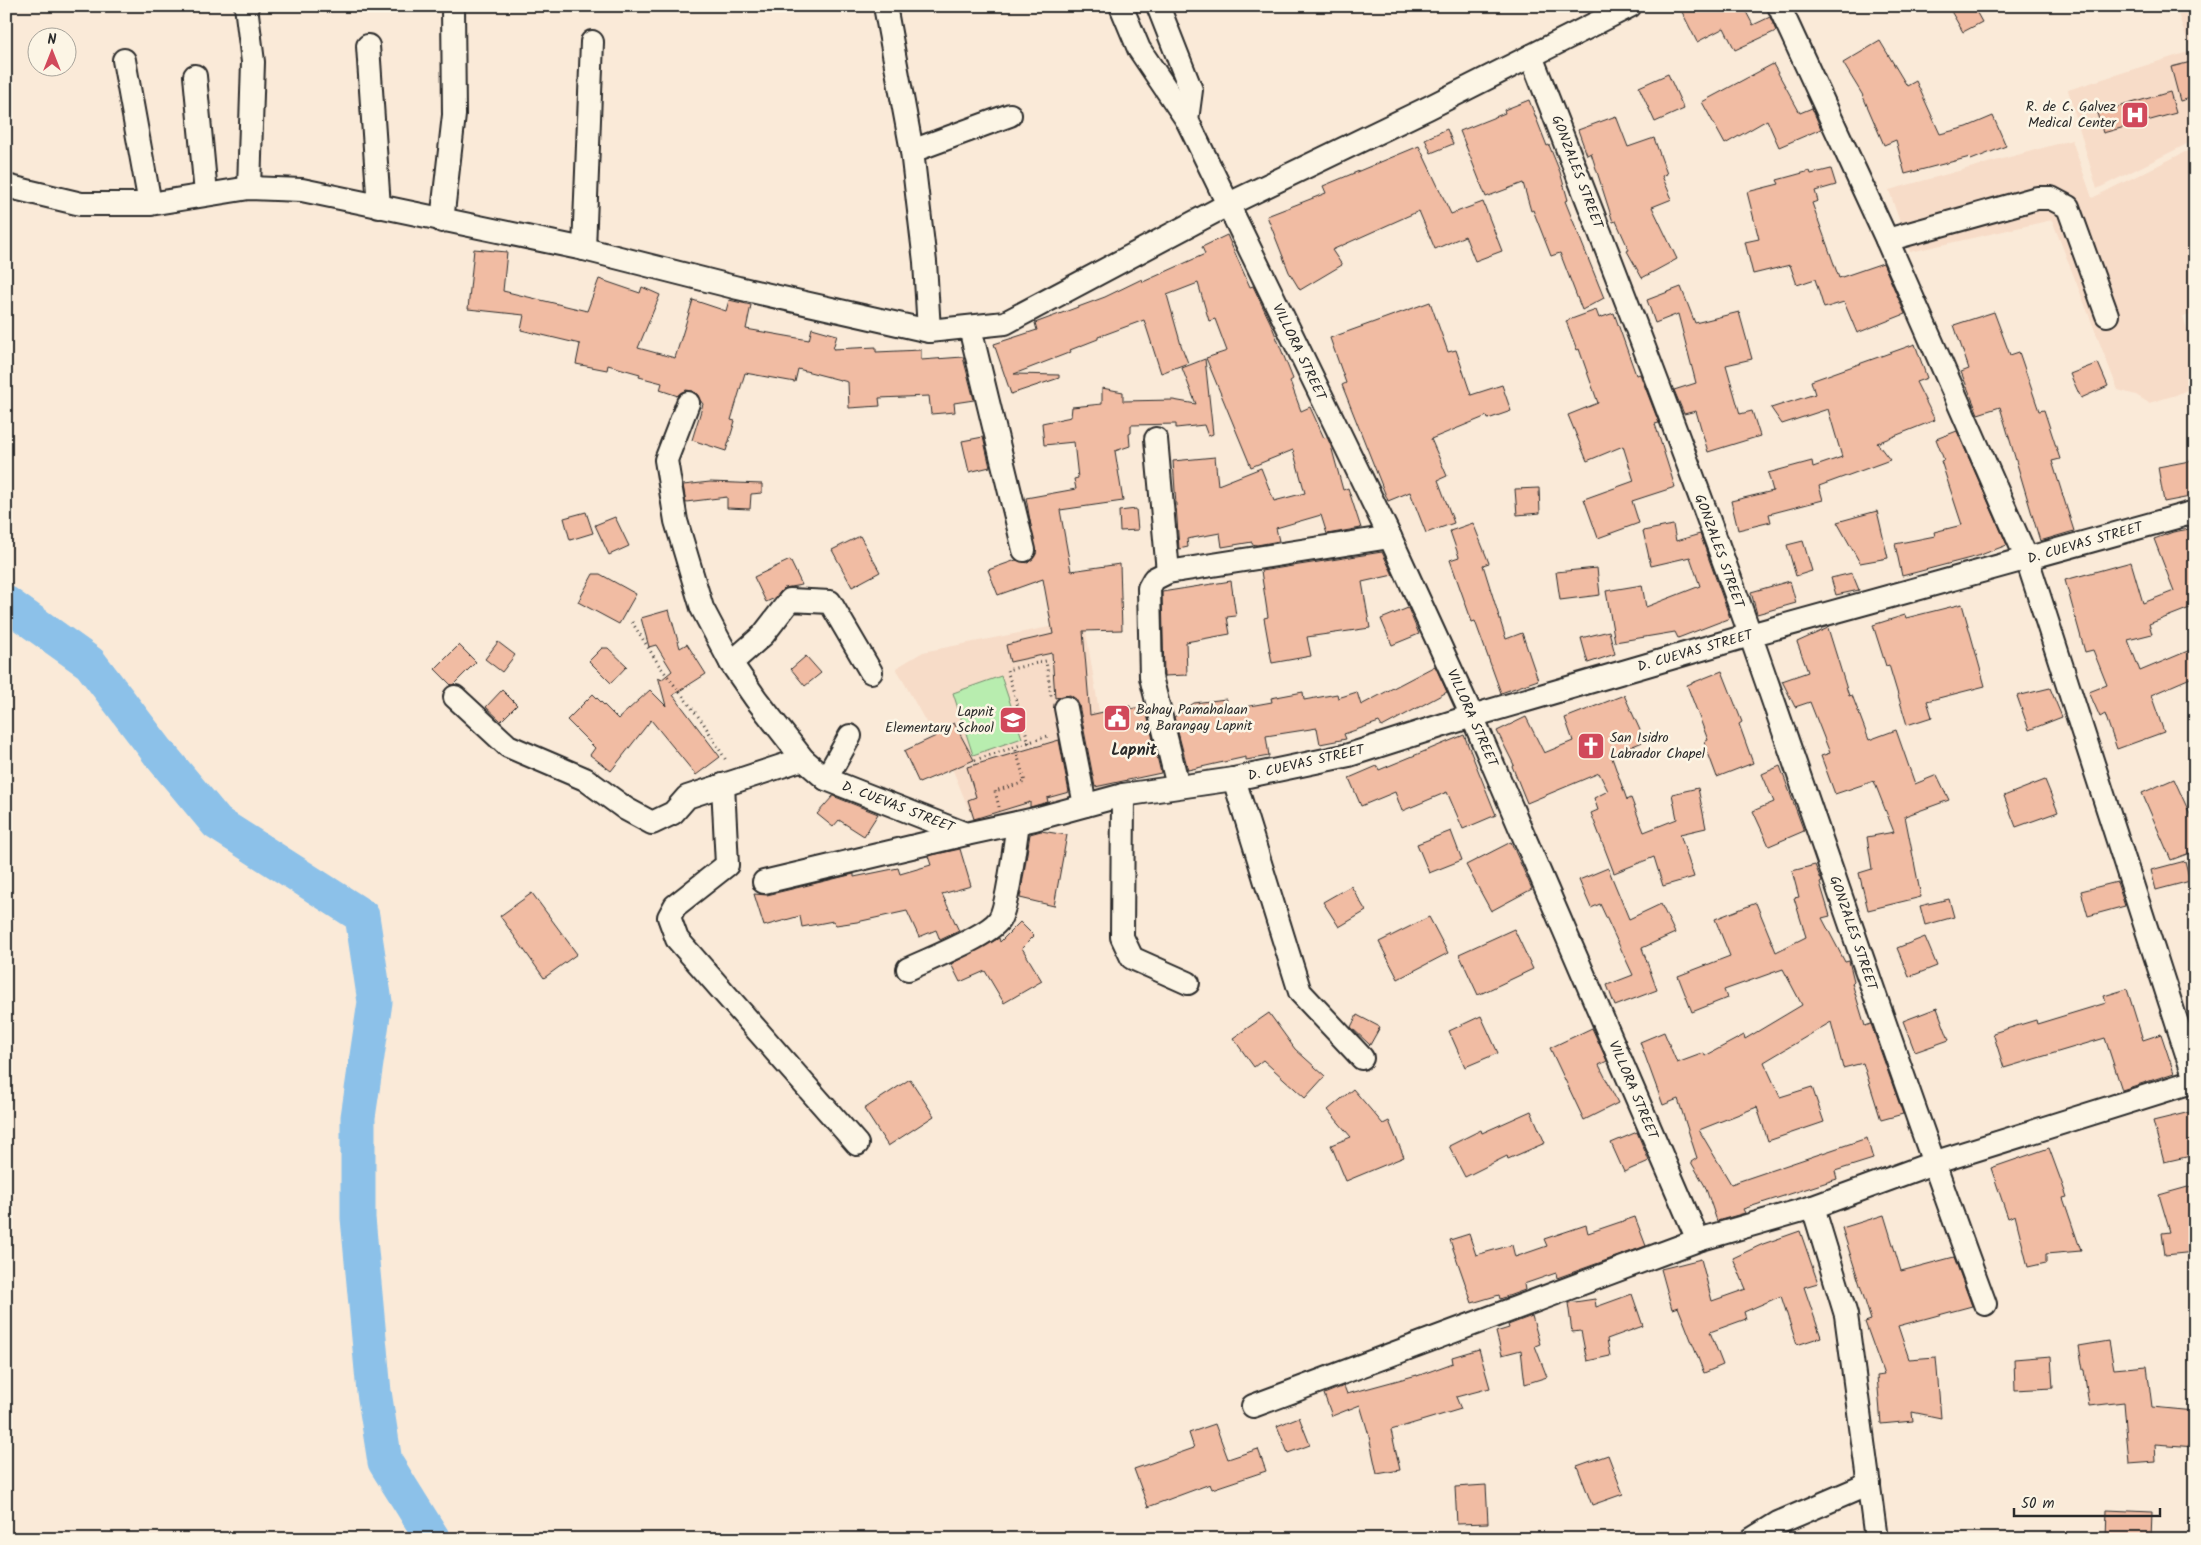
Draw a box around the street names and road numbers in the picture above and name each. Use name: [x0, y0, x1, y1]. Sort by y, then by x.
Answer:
street label: GONZALES STREET: [1545, 112, 1609, 233]
street label: VILLORA STREET: [1266, 300, 1333, 405]
street label: GONZALES STREET: [1688, 491, 1750, 612]
street label: D. CUEVAS STREET: [2025, 516, 2147, 570]
street label: D. CUEVAS STREET: [1635, 624, 1757, 678]
street label: VILLORA STREET: [1441, 666, 1504, 772]
street label: D. CUEVAS STREET: [1246, 739, 1368, 787]
street label: D. CUEVAS STREET: [839, 775, 959, 839]
street label: GONZALES STREET: [1823, 873, 1883, 995]
street label: VILLORA STREET: [1602, 1037, 1664, 1144]

